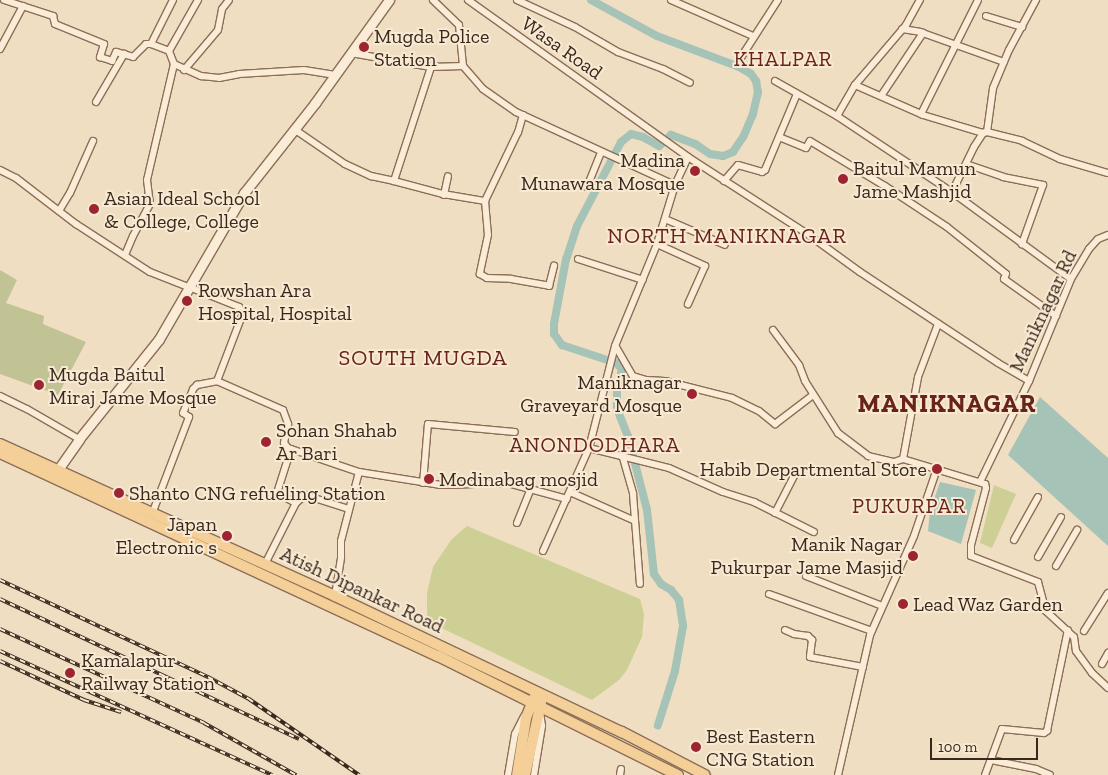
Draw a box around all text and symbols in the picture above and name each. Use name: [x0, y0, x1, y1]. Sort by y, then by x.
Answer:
street label: Wasa Road: [517, 11, 607, 85]
place label: Mugda Police Station: [374, 24, 489, 71]
marker: Mugda Police Station: [358, 41, 370, 53]
district label: KHALPAR: [733, 46, 833, 72]
place label: Madina Munawara Mosque: [521, 148, 685, 195]
place label: Baitul Mamun Jame Mashjid: [853, 156, 976, 203]
marker: Madina Munawara Mosque: [689, 165, 701, 177]
marker: Baitul Mamun Jame Mashjid: [837, 173, 849, 185]
place label: Asian Ideal School & College, College: [104, 186, 260, 233]
marker: Asian Ideal School & College, College: [88, 203, 100, 215]
district label: NORTH MANIKNAGAR: [605, 223, 849, 249]
street label: Maniknagar Rd: [1004, 246, 1082, 376]
place label: Rowshan Ara Hospital, Hospital: [198, 278, 352, 325]
marker: Rowshan Ara Hospital, Hospital: [180, 294, 194, 308]
district label: SOUTH MUGDA: [337, 345, 509, 371]
place label: Mugda Baitul Miraj Jame Mosque: [49, 362, 217, 409]
place label: Maniknagar Graveyard Mosque: [520, 370, 682, 417]
marker: Mugda Baitul Miraj Jame Mosque: [33, 379, 45, 391]
marker: Maniknagar Graveyard Mosque: [686, 388, 698, 400]
district label: MANIKNAGAR: [856, 388, 1038, 418]
place label: Sohan Shahab Ar Bari: [276, 419, 397, 466]
district label: ANONDODHARA: [508, 432, 682, 458]
marker: Sohan Shahab Ar Bari: [260, 436, 272, 448]
place label: Habib Departmental Store: [700, 457, 927, 481]
marker: Habib Departmental Store: [931, 463, 943, 475]
place label: Modinabag mosjid: [439, 467, 598, 491]
marker: Modinabag mosjid: [423, 473, 435, 485]
place label: Shanto CNG refueling Station: [129, 481, 385, 505]
marker: Shanto CNG refueling Station: [113, 487, 125, 499]
district label: PUKURPAR: [851, 493, 967, 519]
place label: Japan Electronic s: [116, 512, 217, 559]
marker: Japan Electronic s: [221, 530, 233, 542]
place label: Manik Nagar Pukurpar Jame Masjid: [710, 532, 903, 579]
street label: Atish Dipankar Road: [276, 541, 448, 639]
marker: Manik Nagar Pukurpar Jame Masjid: [907, 550, 919, 562]
place label: Lead Waz Garden: [913, 592, 1063, 616]
marker: Lead Waz Garden: [897, 598, 909, 610]
place label: Kamalapur Railway Station: [81, 649, 215, 696]
marker: Kamalapur Railway Station: [63, 666, 77, 680]
place label: Best Eastern CNG Station: [706, 724, 815, 771]
scale bar: [933, 728, 1040, 760]
text: 100 m: [938, 738, 977, 756]
marker: Best Eastern CNG Station: [690, 741, 702, 753]

